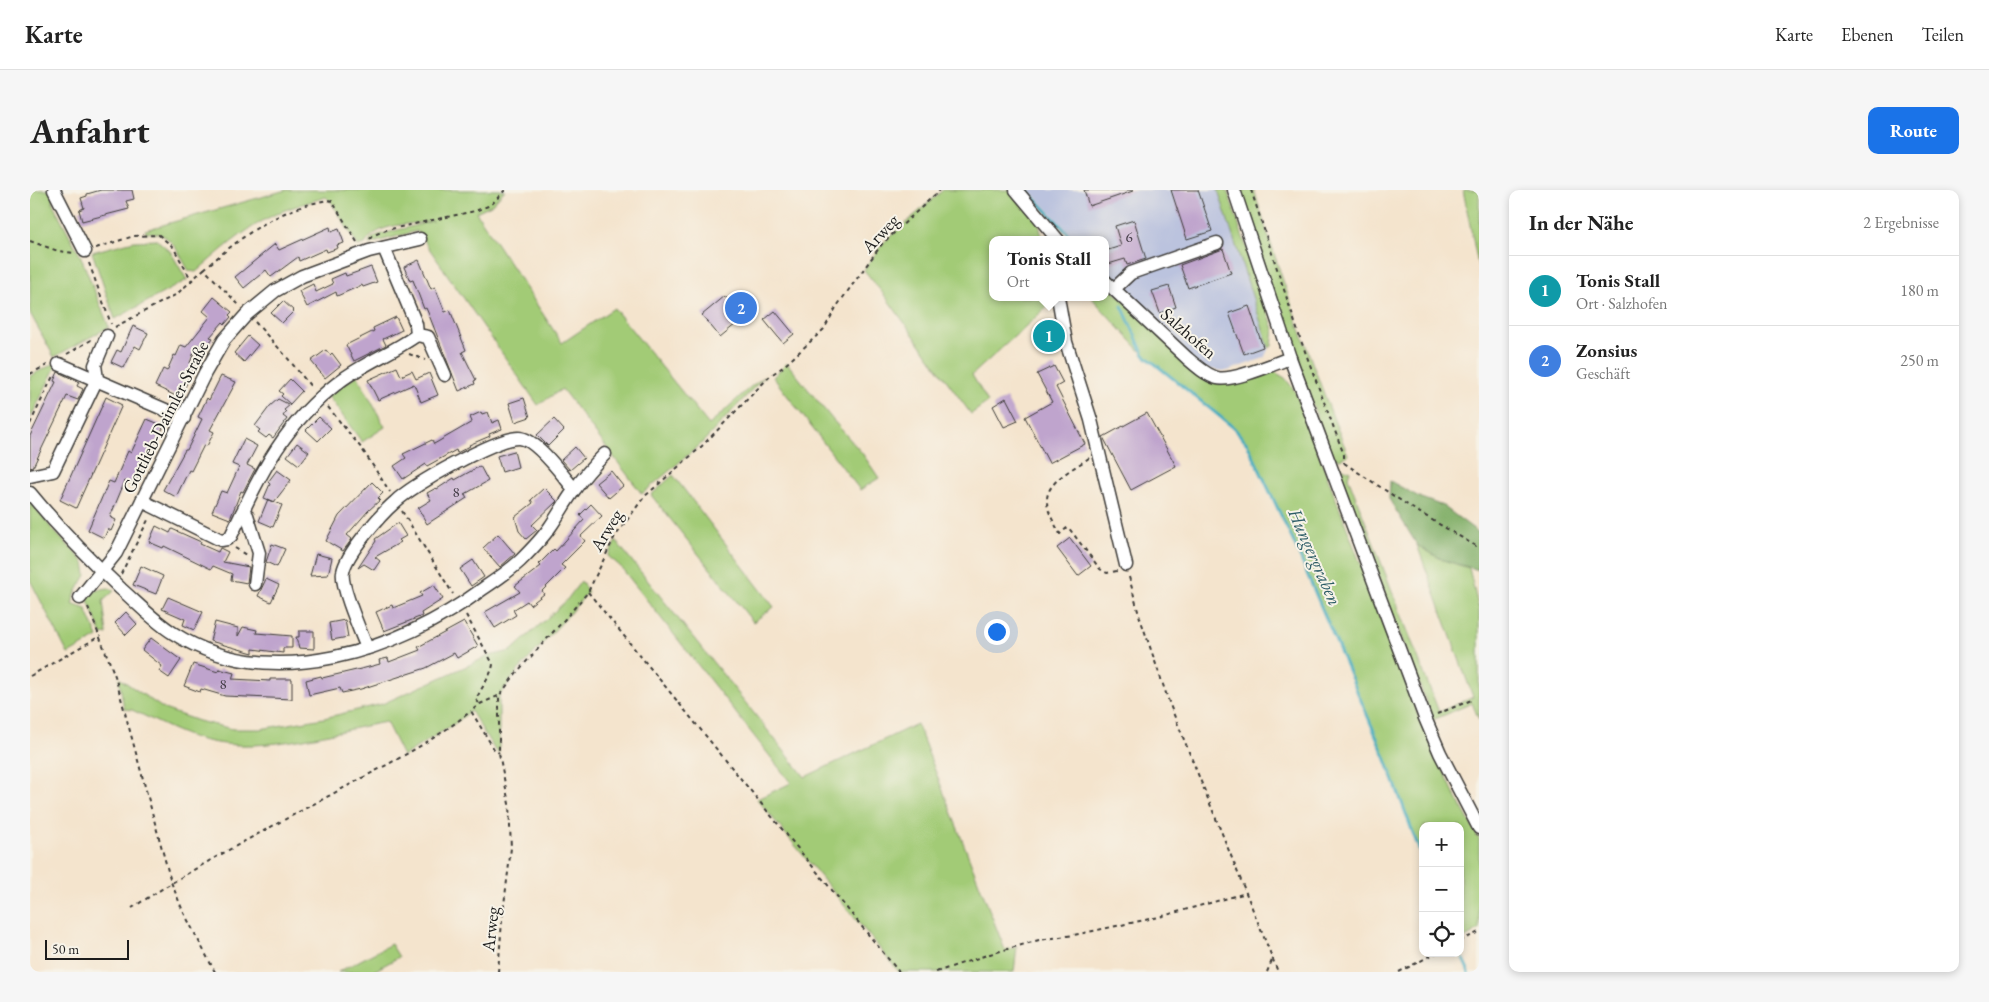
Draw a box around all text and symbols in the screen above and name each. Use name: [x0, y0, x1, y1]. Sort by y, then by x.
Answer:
text: Karte: [25, 19, 83, 50]
text: Karte: [1775, 23, 1813, 46]
text: Ebenen: [1841, 23, 1894, 46]
text: Teilen: [1922, 23, 1964, 46]
button: Route: [1868, 107, 1959, 154]
text: Anfahrt: [30, 108, 150, 153]
street label: Arweg: [855, 209, 904, 258]
text: In der Nähe: [1529, 209, 1634, 236]
text: 2 Ergebnisse: [1863, 212, 1939, 233]
house number: 6: [1125, 227, 1133, 246]
popup: [989, 236, 1109, 301]
text: Tonis Stall: [1007, 246, 1091, 271]
text: Tonis Stall: [1576, 268, 1660, 293]
text: Ort: [1007, 271, 1029, 292]
text: 1: [1541, 280, 1549, 301]
text: 180 m: [1900, 280, 1939, 301]
pin: 2: [725, 289, 757, 327]
text: Ort · Salzhofen: [1576, 293, 1667, 314]
street label: Salzhofen: [1156, 302, 1222, 364]
pin: 1: [1033, 317, 1065, 355]
street label: Gottlieb-Daimler-Straße: [117, 337, 213, 497]
text: Zonsius: [1576, 338, 1637, 363]
text: 2: [1541, 350, 1549, 371]
text: 250 m: [1900, 350, 1939, 371]
text: Geschäft: [1576, 363, 1630, 384]
house number: 8: [452, 482, 460, 501]
water label: Hungergraben: [1282, 504, 1347, 609]
street label: Arweg: [584, 505, 628, 556]
your location: [984, 619, 1010, 645]
house number: 8: [219, 674, 227, 693]
map controls: [1419, 822, 1464, 957]
button: +: [1419, 822, 1464, 867]
button: −: [1419, 867, 1464, 912]
street label: Arweg: [476, 905, 504, 954]
button: locate: [1419, 912, 1464, 957]
scale bar: [45, 937, 129, 960]
text: 50 m: [52, 940, 79, 958]

